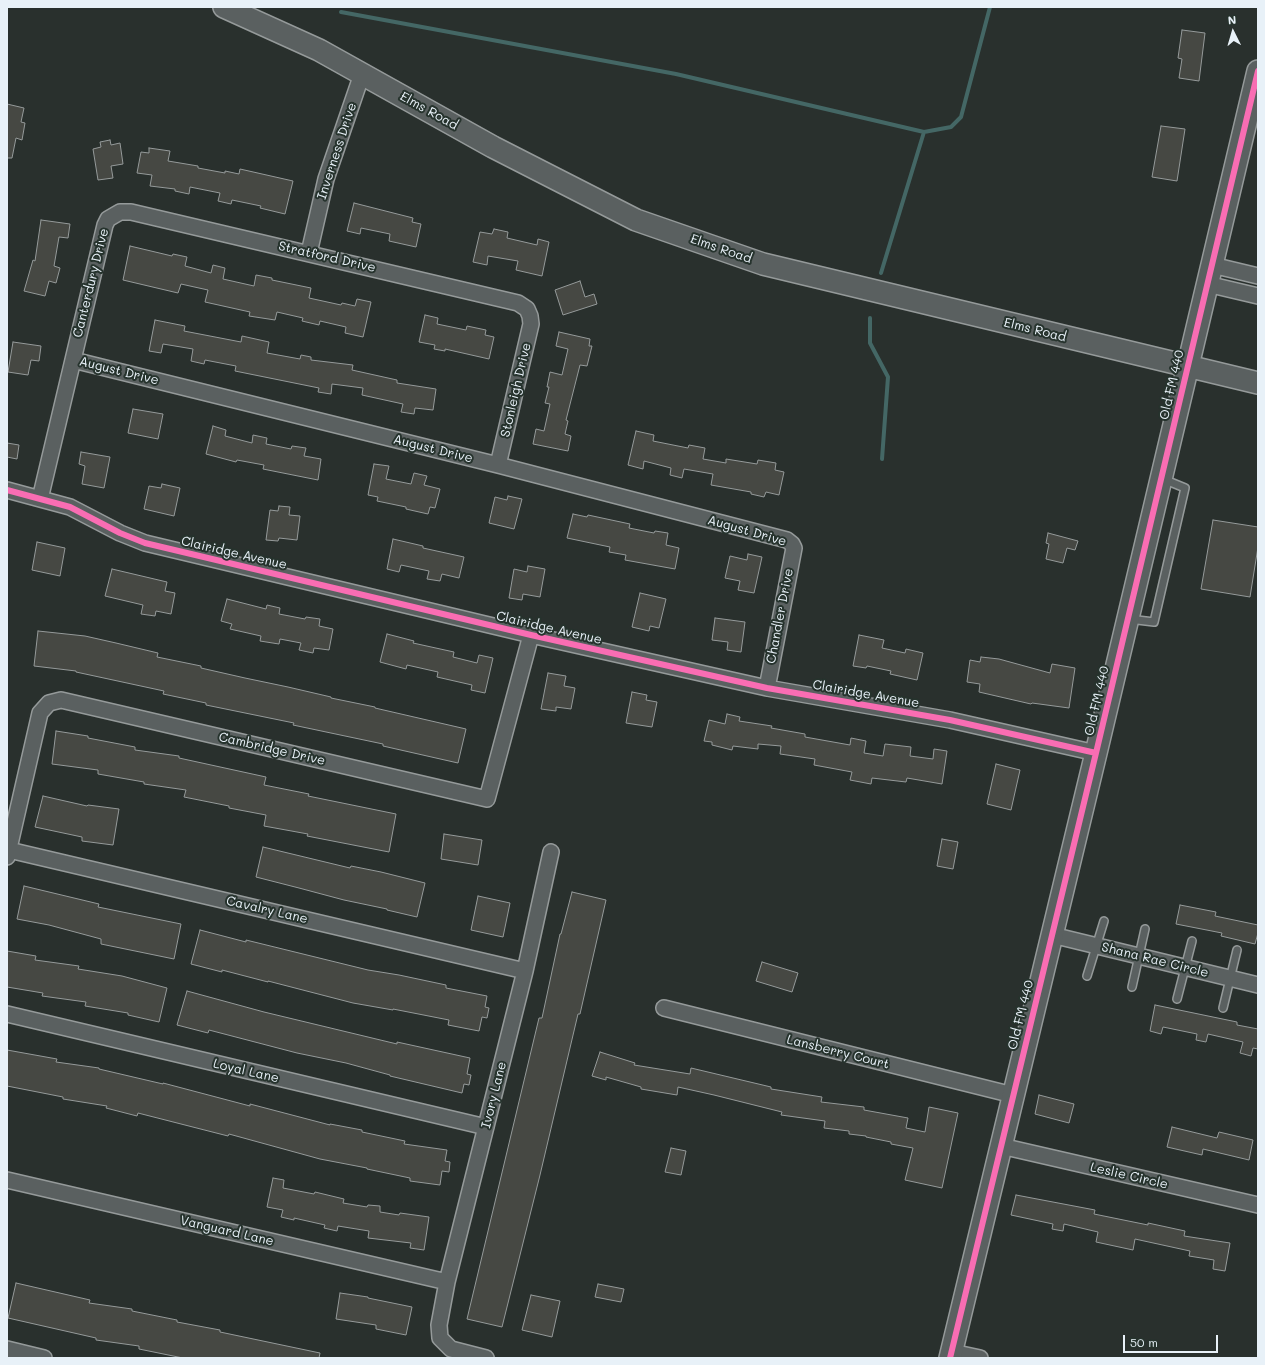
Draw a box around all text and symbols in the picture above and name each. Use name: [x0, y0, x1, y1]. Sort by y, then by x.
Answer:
north arrow: [1213, 12, 1253, 52]
text: N: [1227, 12, 1237, 27]
street label: Elms Road: [397, 89, 461, 133]
street label: Inverness Drive: [314, 101, 360, 201]
street label: Canterdury Drive: [70, 227, 112, 339]
street label: Elms Road: [688, 231, 754, 267]
street label: Stratford Drive: [277, 238, 377, 276]
street label: Elms Road: [1002, 315, 1068, 345]
street label: Stonleigh Drive: [498, 341, 534, 439]
street label: Old FM 440: [1156, 349, 1188, 421]
street label: August Drive: [78, 354, 160, 388]
street label: August Drive: [392, 432, 474, 466]
street label: August Drive: [706, 512, 788, 550]
street label: Clairidge Avenue: [180, 533, 288, 573]
street label: Chandler Drive: [763, 567, 797, 665]
street label: Clairidge Avenue: [495, 608, 603, 648]
street label: Old FM 440: [1081, 665, 1113, 737]
street label: Clairidge Avenue: [811, 677, 921, 711]
street label: Cambridge Drive: [217, 729, 327, 769]
street label: Cavalry Lane: [225, 893, 309, 927]
street label: Shana Rae Circle: [1100, 939, 1210, 981]
street label: Old FM 440: [1005, 979, 1037, 1051]
street label: Lansberry Court: [785, 1032, 891, 1072]
street label: Loyal Lane: [212, 1056, 280, 1086]
street label: Ivory Lane: [478, 1060, 510, 1130]
street label: Leslie Circle: [1089, 1159, 1169, 1193]
street label: Vanguard Lane: [179, 1213, 275, 1249]
scale bar: [1125, 1327, 1220, 1353]
text: 50 m: [1130, 1334, 1158, 1350]

